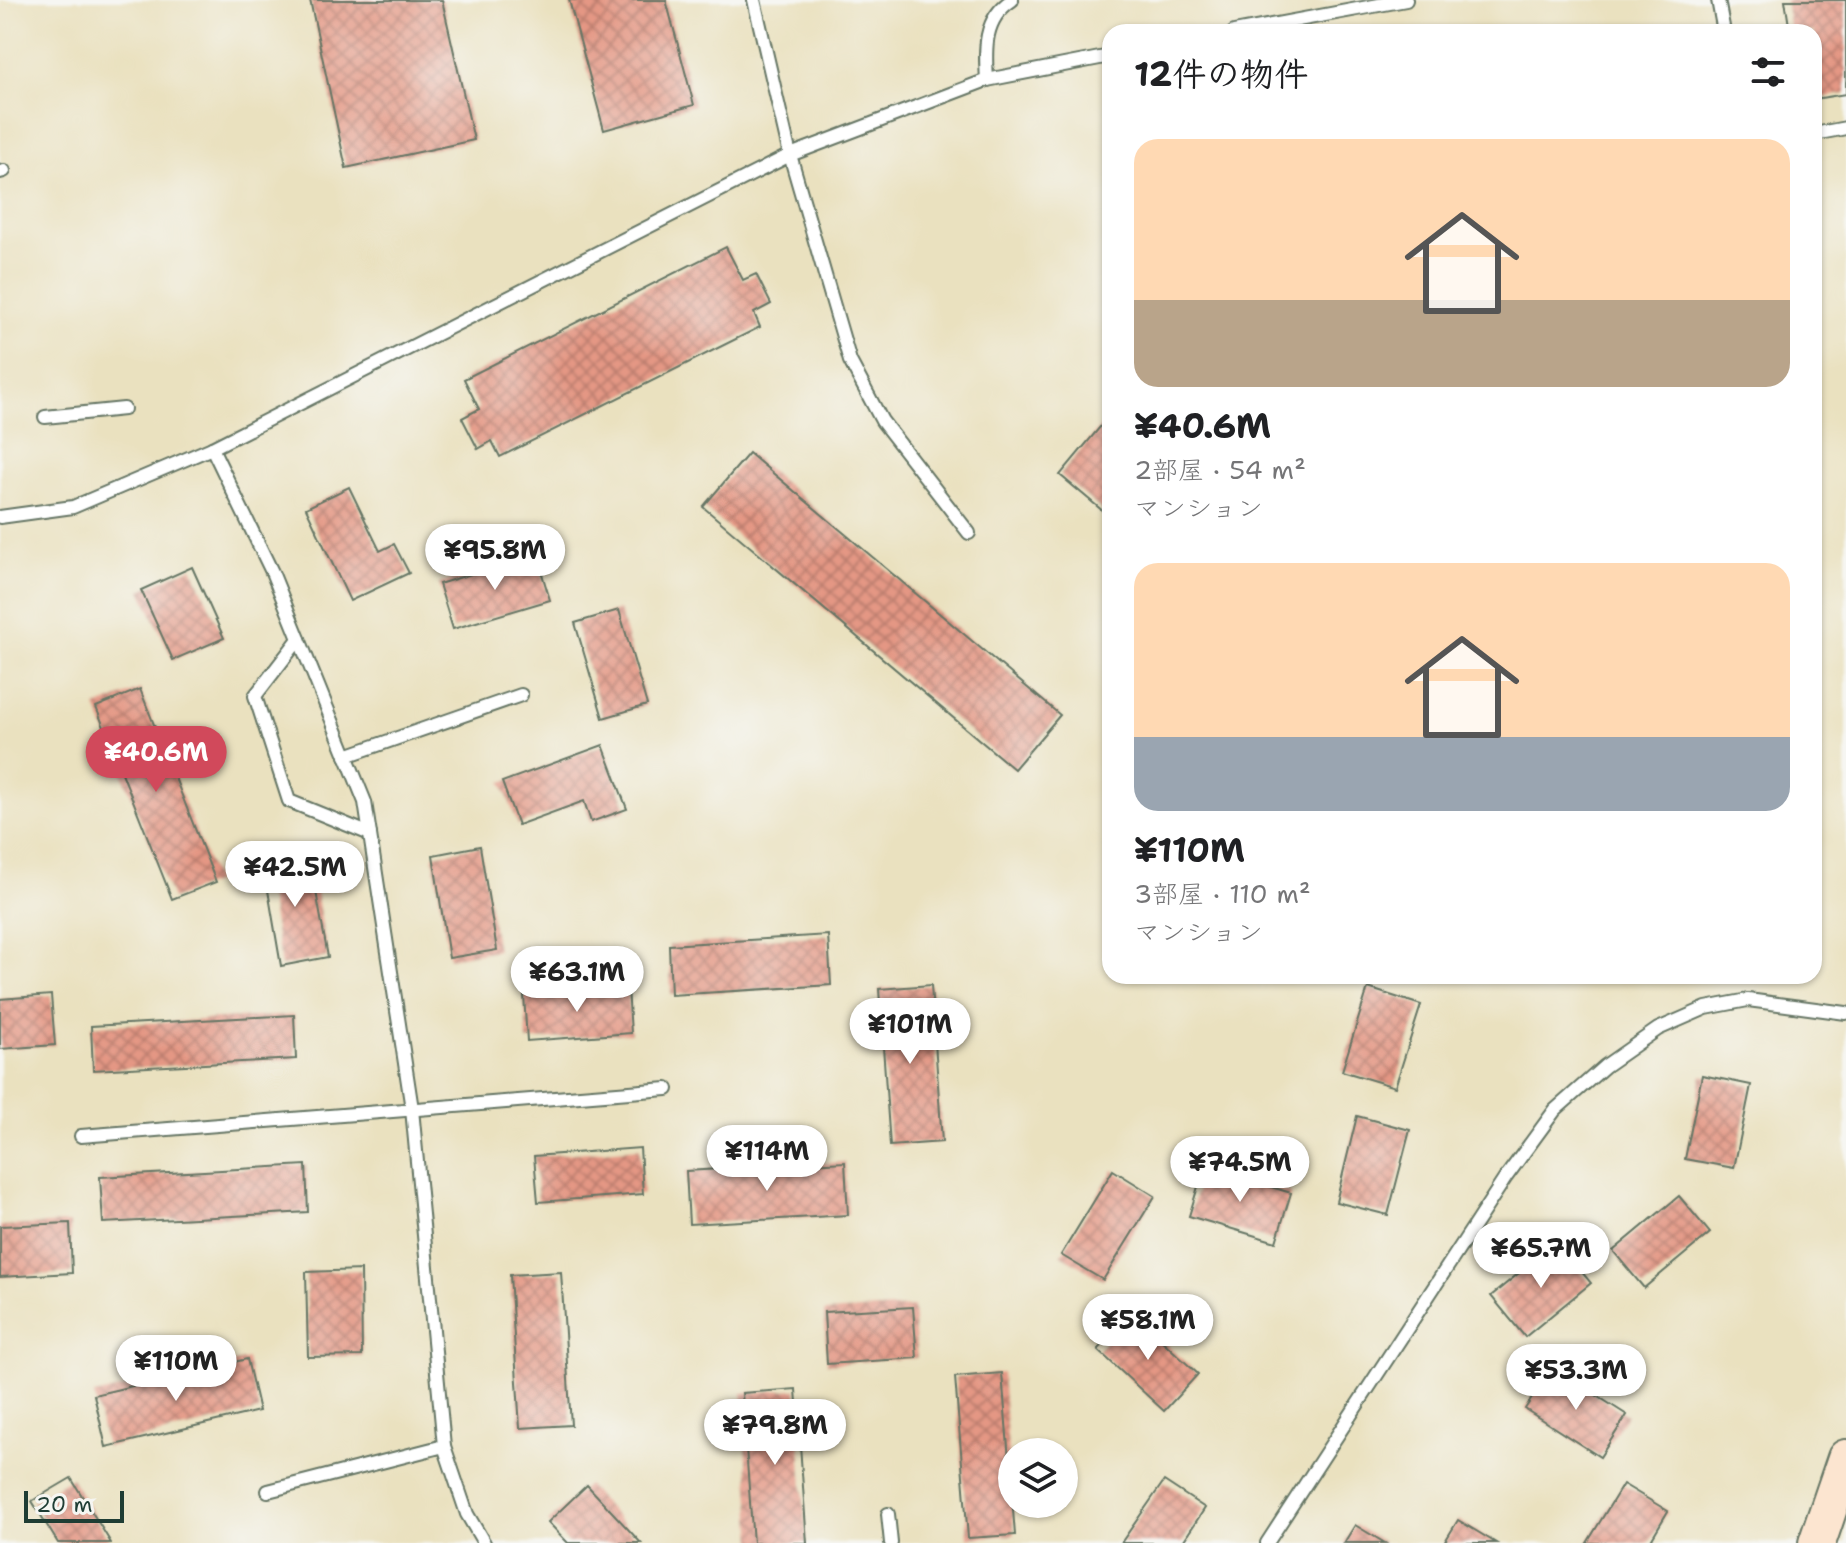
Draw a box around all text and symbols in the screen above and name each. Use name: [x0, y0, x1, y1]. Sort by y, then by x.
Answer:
icon: filters: [1746, 50, 1790, 94]
text: 12件の物件: [1134, 51, 1308, 97]
icon: home: [1390, 191, 1534, 335]
text: ¥40.6M: [1134, 403, 1271, 449]
text: 2部屋 · 54 m²: [1134, 452, 1306, 487]
text: マンション: [1134, 490, 1263, 525]
pin: ¥95.8M: [430, 524, 560, 592]
text: ¥95.8M: [443, 532, 547, 567]
icon: home: [1390, 615, 1534, 759]
pin: ¥40.6M: [91, 726, 221, 794]
text: ¥40.6M: [104, 734, 208, 769]
text: ¥110M: [1134, 827, 1245, 873]
pin: ¥42.5M: [230, 841, 360, 909]
text: ¥42.5M: [243, 849, 347, 884]
text: 3部屋 · 110 m²: [1134, 876, 1311, 911]
text: マンション: [1134, 914, 1263, 949]
pin: ¥63.1M: [512, 946, 642, 1014]
text: ¥63.1M: [529, 954, 625, 989]
pin: ¥101M: [854, 998, 966, 1066]
text: ¥101M: [868, 1006, 952, 1041]
pin: ¥114M: [711, 1125, 823, 1193]
text: ¥114M: [724, 1133, 810, 1168]
pin: ¥74.5M: [1175, 1136, 1305, 1204]
text: ¥74.5M: [1188, 1144, 1292, 1179]
pin: ¥65.7M: [1476, 1222, 1606, 1290]
text: ¥65.7M: [1491, 1230, 1591, 1265]
pin: ¥58.1M: [1083, 1294, 1213, 1362]
text: ¥58.1M: [1100, 1302, 1196, 1337]
pin: ¥110M: [120, 1335, 232, 1403]
text: ¥110M: [134, 1343, 218, 1378]
pin: ¥53.3M: [1511, 1344, 1641, 1412]
text: ¥53.3M: [1524, 1352, 1628, 1387]
pin: ¥79.8M: [710, 1399, 840, 1467]
text: ¥79.8M: [722, 1407, 828, 1442]
map controls: [998, 1438, 1078, 1518]
button: layers: [998, 1438, 1078, 1518]
scale bar: [24, 1487, 124, 1523]
text: 20 m: [36, 1490, 93, 1519]

